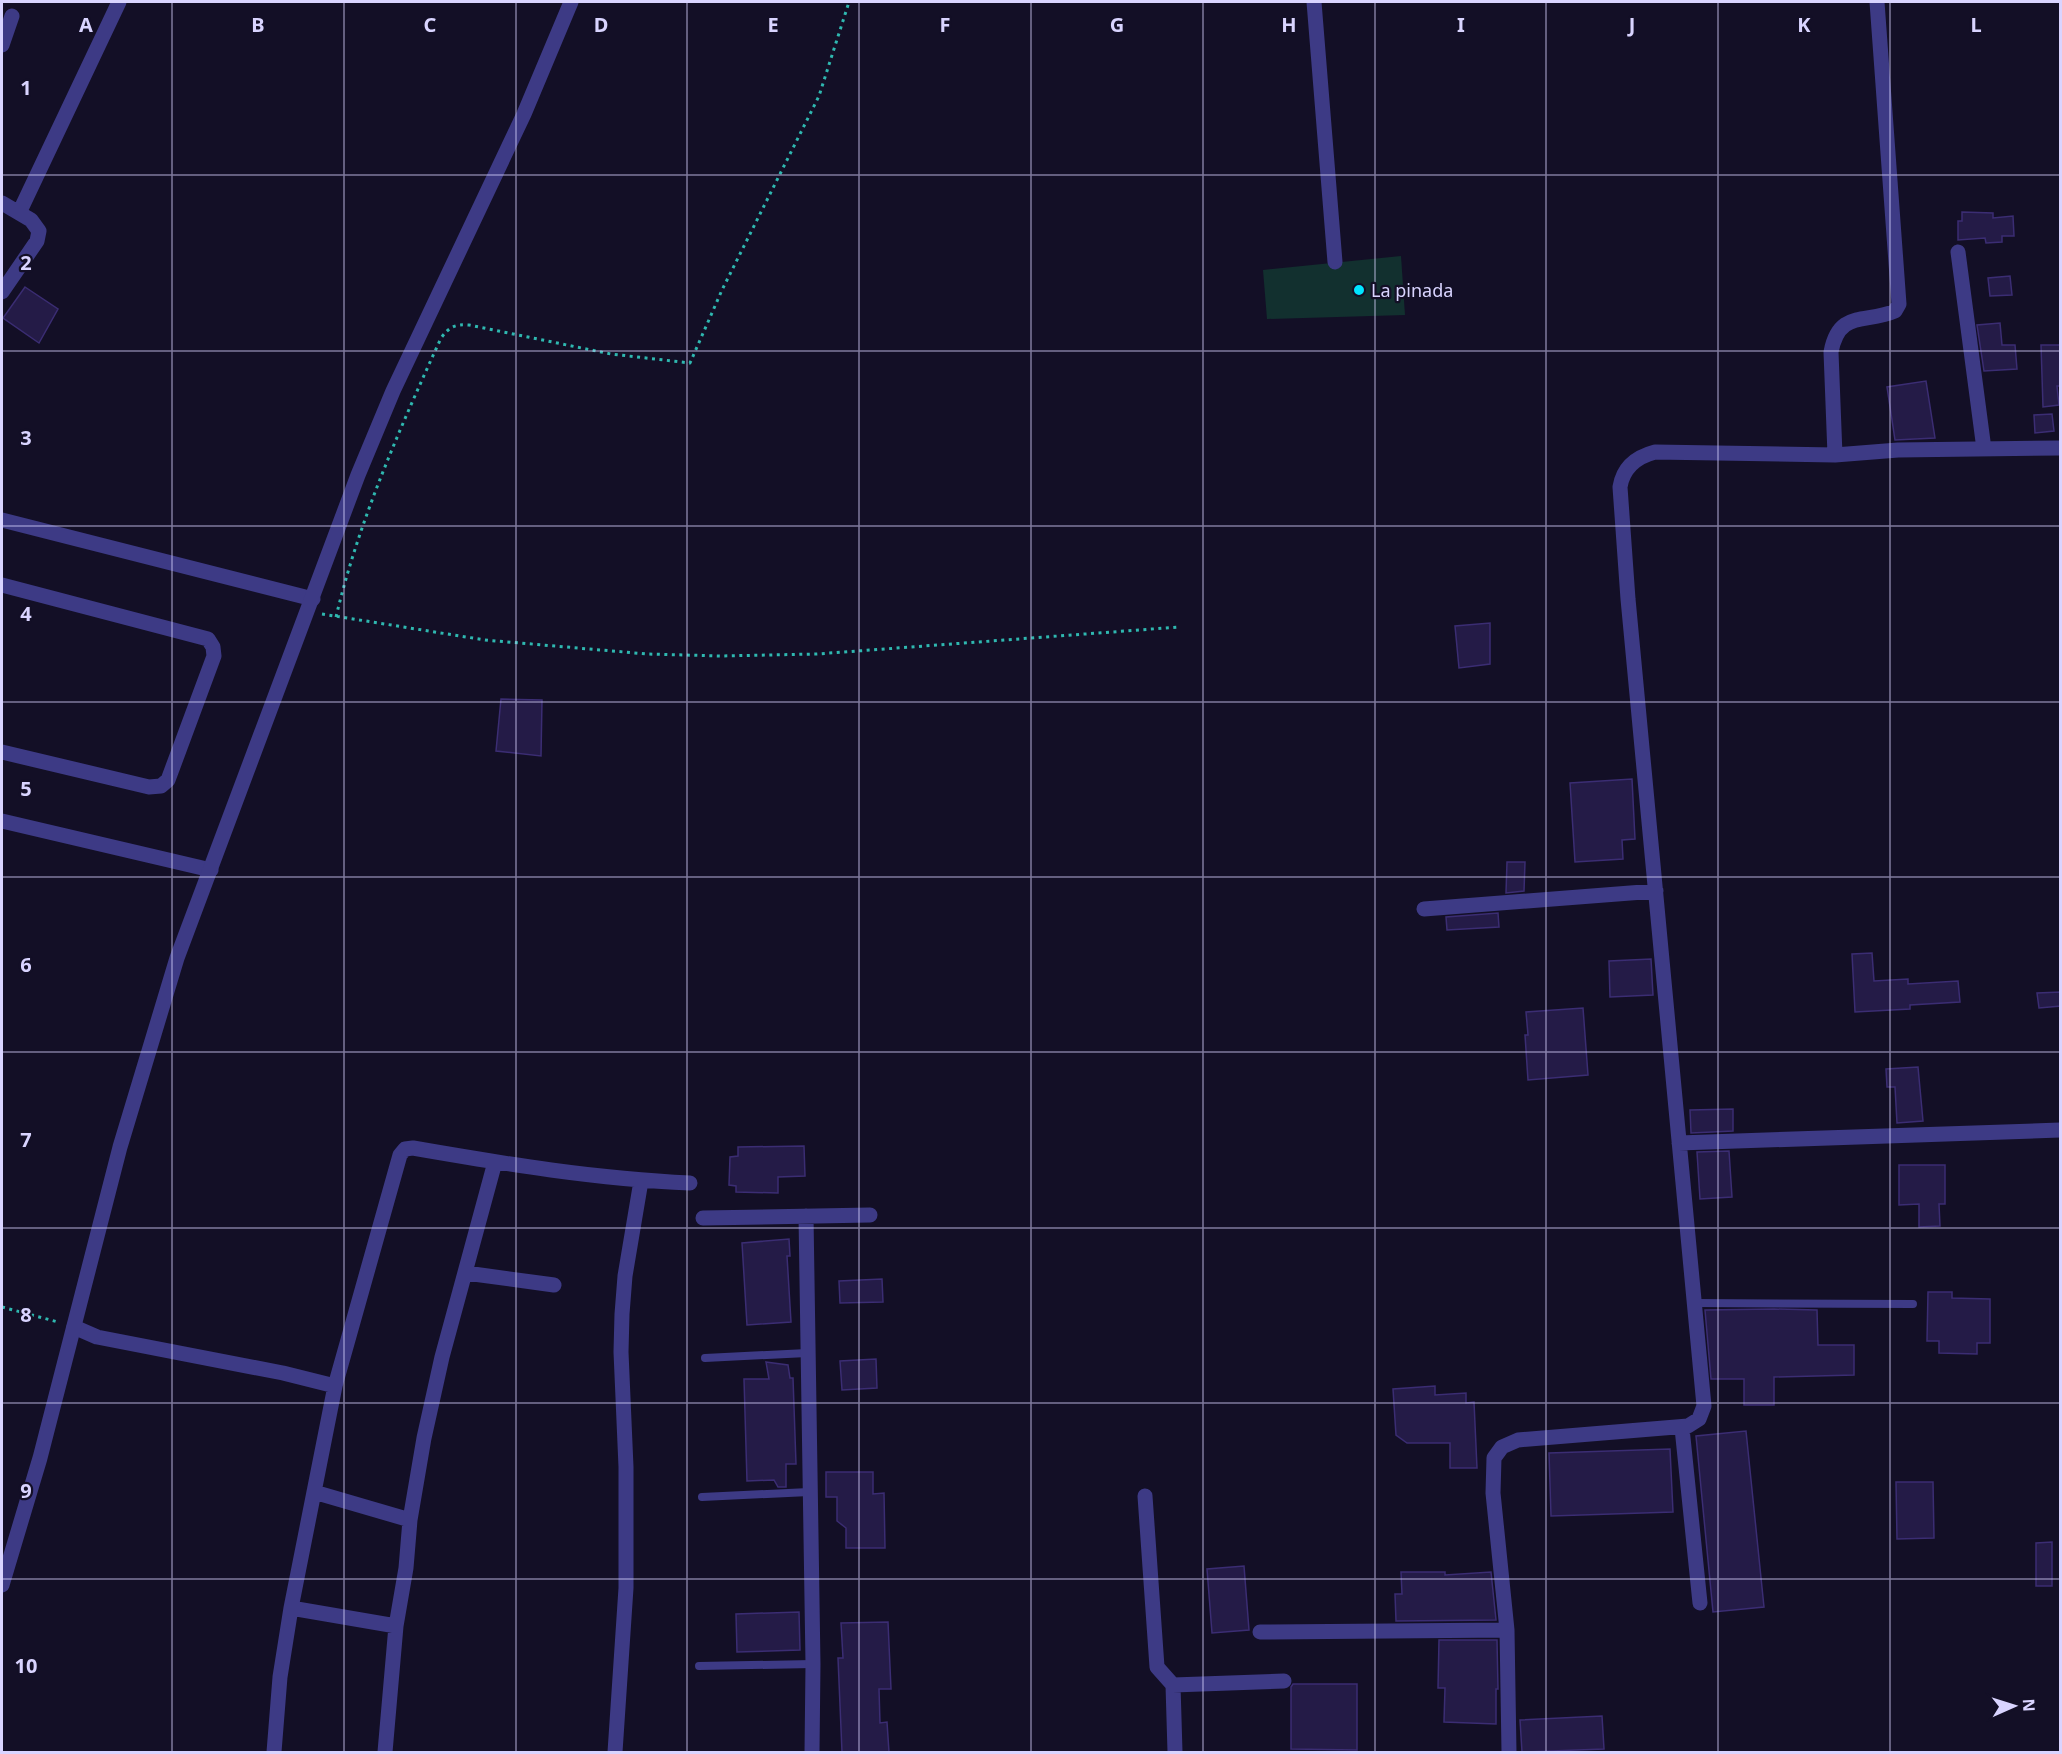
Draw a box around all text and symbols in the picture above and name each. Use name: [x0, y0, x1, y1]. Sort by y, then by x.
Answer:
text: A: [79, 11, 93, 38]
text: B: [251, 11, 265, 38]
text: C: [424, 11, 437, 38]
text: D: [594, 11, 608, 38]
text: E: [767, 11, 779, 38]
text: F: [940, 11, 950, 38]
text: G: [1110, 11, 1124, 38]
text: H: [1281, 11, 1297, 38]
text: I: [1457, 11, 1465, 38]
text: J: [1627, 11, 1635, 38]
text: K: [1797, 11, 1811, 38]
text: L: [1970, 11, 1982, 38]
text: 1: [20, 74, 32, 101]
text: 2: [20, 249, 32, 276]
place label: La pinada: [1371, 278, 1453, 302]
marker: La pinada: [1352, 283, 1366, 297]
text: 3: [20, 424, 32, 451]
text: 4: [20, 600, 32, 627]
text: 5: [20, 775, 32, 802]
text: 6: [20, 951, 32, 978]
text: 7: [20, 1126, 32, 1153]
text: 8: [20, 1301, 32, 1328]
text: 9: [20, 1477, 32, 1504]
text: 10: [15, 1652, 37, 1679]
north arrow: [1984, 1676, 2044, 1736]
text: N: [2018, 1698, 2040, 1712]

